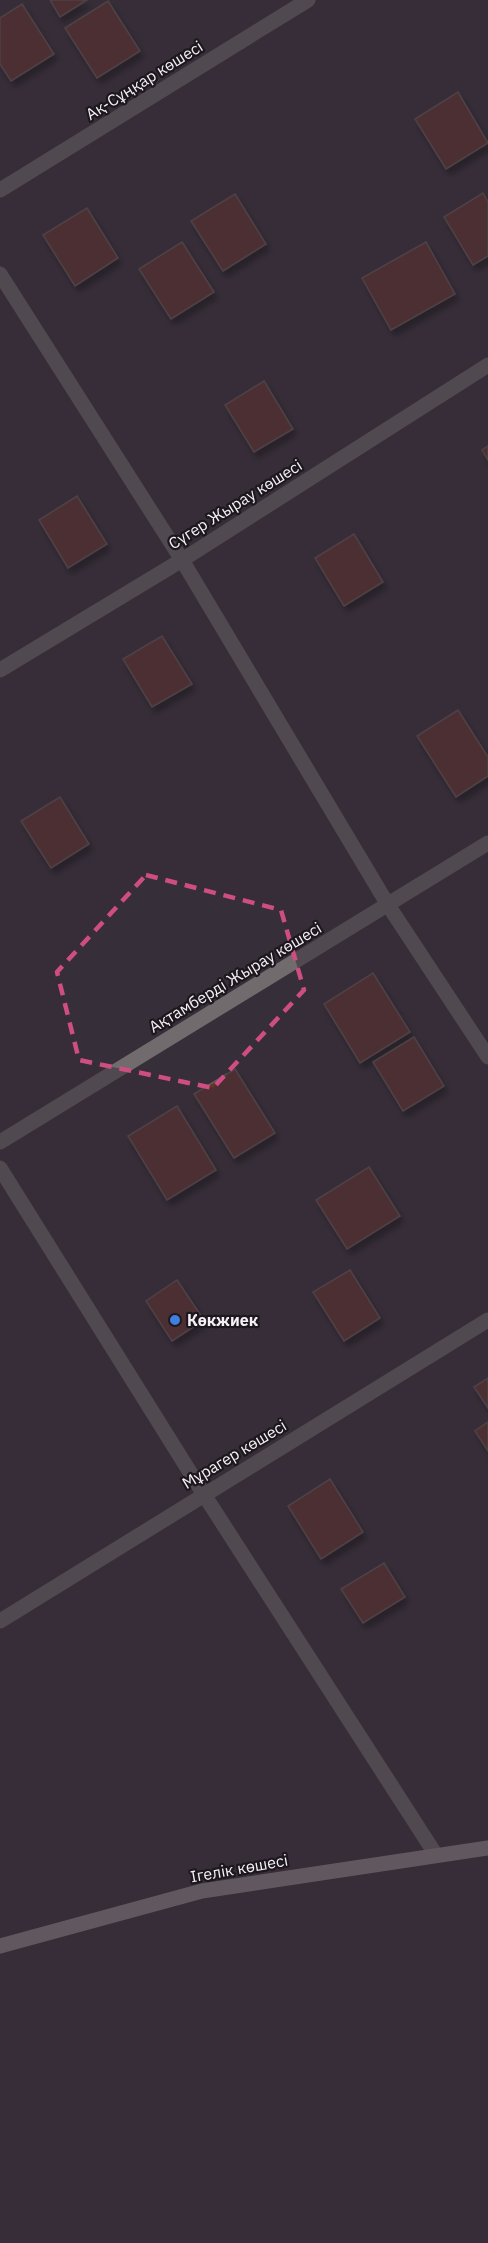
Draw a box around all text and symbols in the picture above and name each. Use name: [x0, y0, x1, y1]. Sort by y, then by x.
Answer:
street label: Ақ-Сұңқар көшесі: [82, 36, 206, 124]
street label: Сүгер Жырау көшесі: [164, 455, 306, 553]
street label: Ақтамберді Жырау көшесі: [145, 917, 325, 1037]
place label: Көкжиек: [187, 1310, 258, 1330]
marker: Көкжиек: [168, 1313, 182, 1327]
street label: Мұрагер көшесі: [178, 1415, 290, 1493]
street label: Ігелік көшесі: [189, 1850, 289, 1886]

